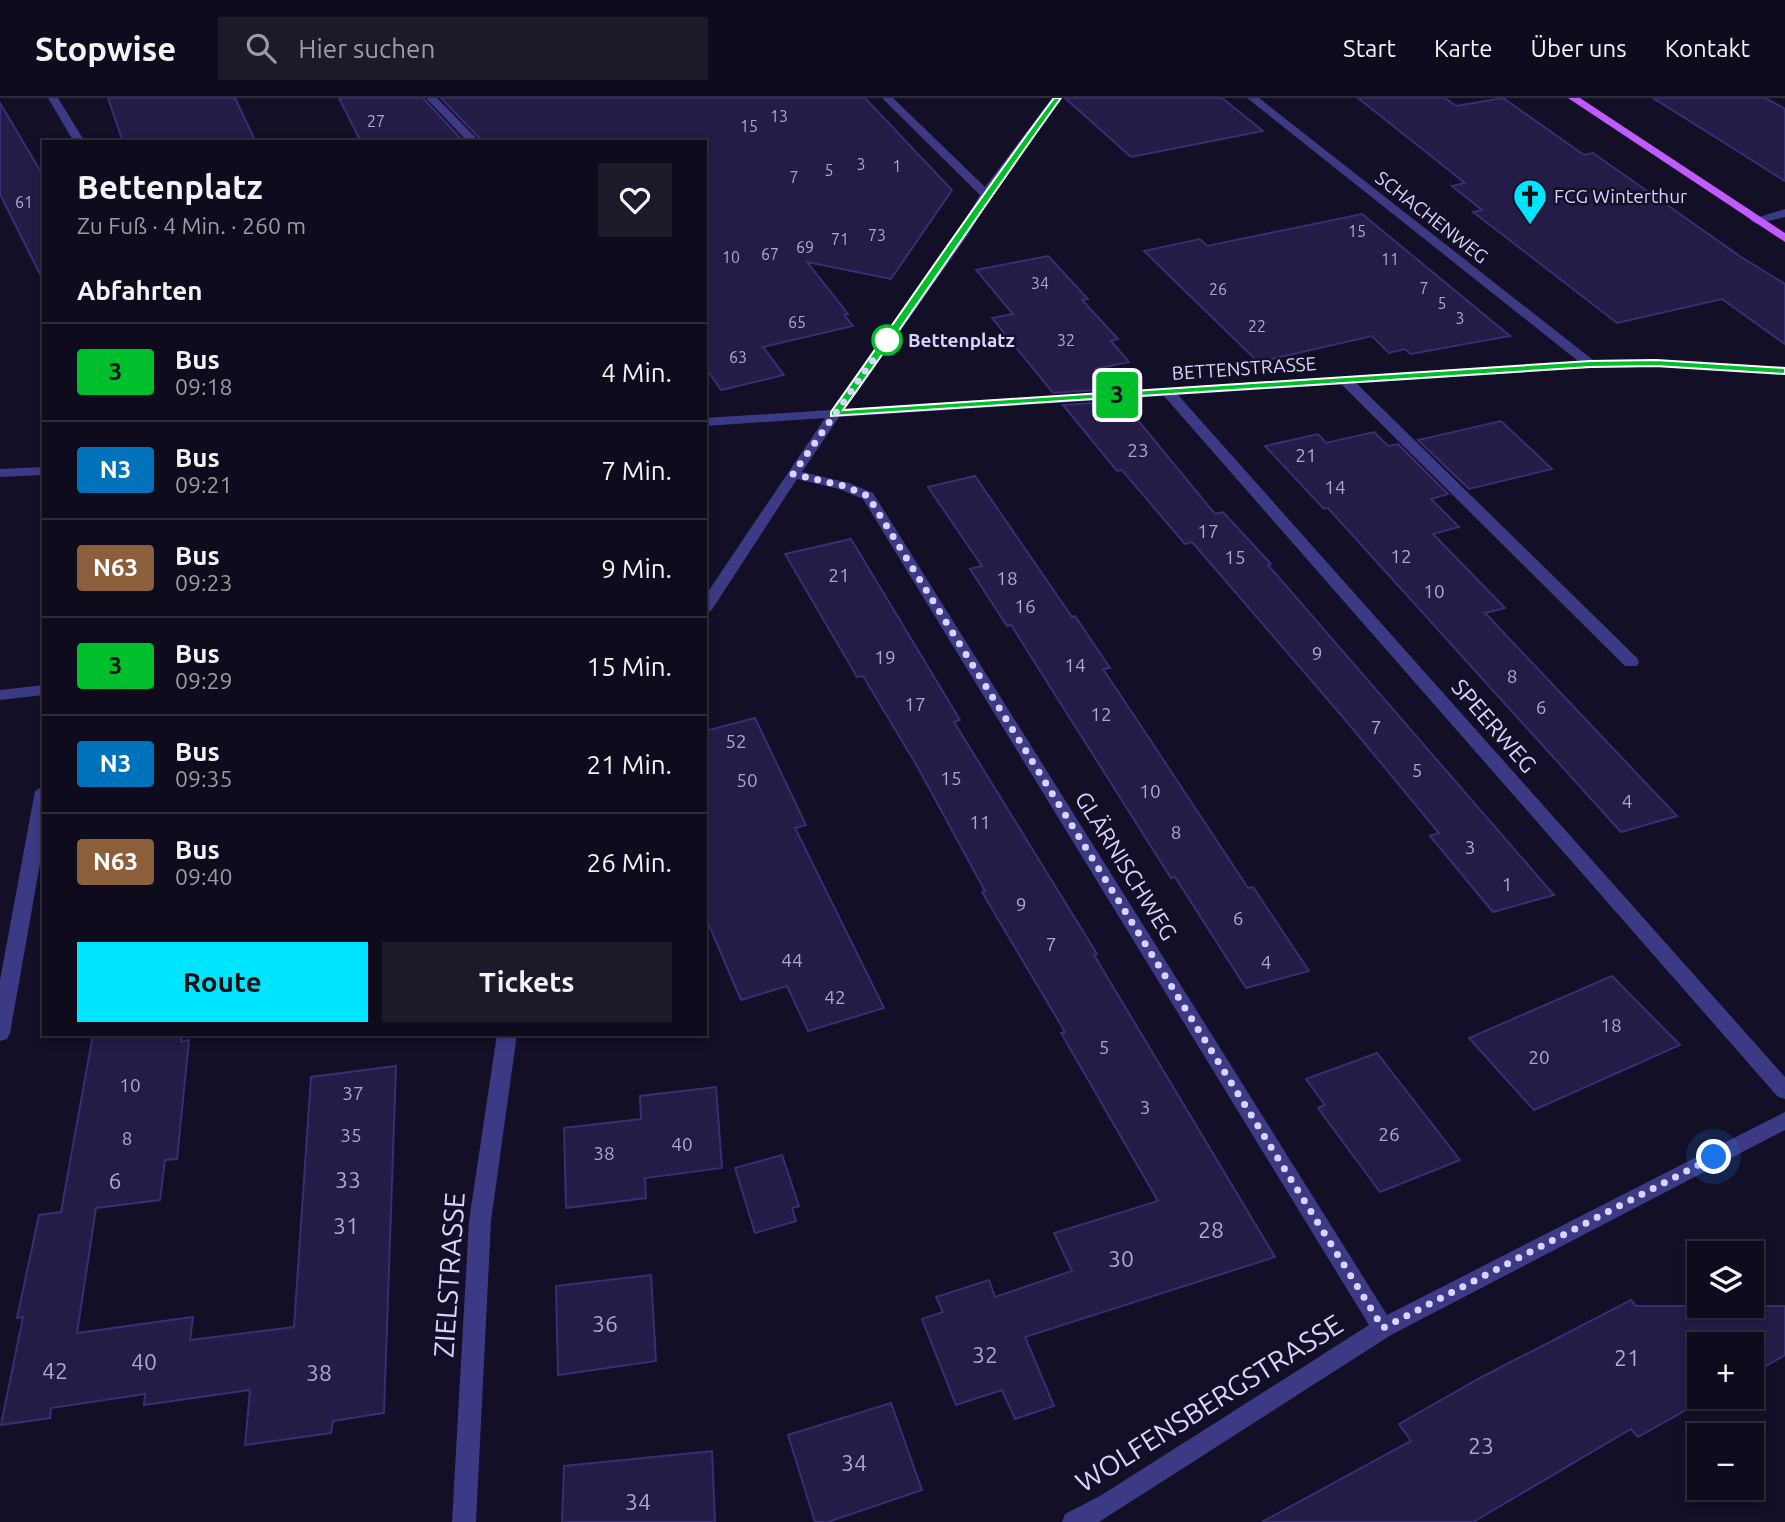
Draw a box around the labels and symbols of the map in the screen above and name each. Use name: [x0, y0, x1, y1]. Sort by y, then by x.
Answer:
house number: 13: [770, 107, 788, 125]
house number: 27: [367, 112, 385, 130]
house number: 15: [740, 117, 758, 135]
house number: 3: [856, 155, 866, 173]
house number: 1: [892, 157, 902, 175]
house number: 5: [824, 161, 834, 179]
street label: SCHACHENWEG: [1371, 166, 1493, 268]
house number: 7: [789, 168, 799, 186]
church icon: FCG Winterthur: [1511, 177, 1549, 226]
place label: FCG Winterthur: [1554, 185, 1687, 207]
house number: 61: [15, 193, 33, 211]
house number: 15: [1348, 222, 1366, 240]
house number: 73: [868, 226, 886, 244]
house number: 71: [831, 230, 849, 248]
house number: 69: [796, 238, 814, 256]
house number: 67: [761, 245, 779, 263]
house number: 10: [722, 248, 740, 266]
house number: 11: [1381, 250, 1399, 268]
house number: 34: [1031, 274, 1049, 292]
house number: 7: [1419, 279, 1429, 297]
house number: 26: [1209, 280, 1227, 298]
house number: 5: [1437, 294, 1447, 312]
house number: 3: [1455, 309, 1465, 327]
house number: 65: [788, 313, 806, 331]
house number: 22: [1248, 317, 1266, 335]
marker: Bettenplatz: [872, 325, 902, 355]
place label: Bettenplatz: [908, 329, 1015, 351]
house number: 32: [1057, 331, 1075, 349]
house number: 63: [729, 348, 747, 366]
street label: BETTENSTRASSE: [1171, 352, 1317, 384]
line badge: 3: [1094, 372, 1140, 418]
house number: 23: [1127, 439, 1149, 461]
house number: 21: [1295, 444, 1317, 466]
house number: 14: [1324, 476, 1346, 498]
house number: 17: [1197, 520, 1219, 542]
house number: 12: [1390, 545, 1412, 567]
house number: 15: [1224, 546, 1246, 568]
house number: 21: [828, 564, 850, 586]
house number: 18: [996, 567, 1018, 589]
house number: 10: [1423, 580, 1445, 602]
house number: 16: [1014, 595, 1036, 617]
house number: 9: [1312, 642, 1322, 664]
house number: 19: [874, 646, 896, 668]
house number: 14: [1064, 654, 1086, 676]
house number: 8: [1507, 665, 1517, 687]
street label: SPEERWEG: [1447, 674, 1542, 777]
house number: 17: [904, 693, 926, 715]
house number: 6: [1536, 696, 1546, 718]
house number: 12: [1090, 703, 1112, 725]
house number: 7: [1371, 716, 1381, 738]
house number: 52: [725, 730, 747, 752]
house number: 5: [1412, 759, 1422, 781]
house number: 15: [940, 767, 962, 789]
house number: 50: [736, 769, 758, 791]
house number: 10: [1139, 780, 1161, 802]
street label: GLÄRNISCHWEG: [1071, 787, 1182, 945]
house number: 4: [1622, 790, 1632, 812]
house number: 11: [969, 811, 991, 833]
house number: 8: [1171, 821, 1181, 843]
house number: 3: [1465, 836, 1475, 858]
house number: 1: [1502, 873, 1512, 895]
house number: 9: [1016, 893, 1026, 915]
house number: 6: [1233, 907, 1243, 929]
house number: 7: [1046, 933, 1056, 955]
house number: 44: [781, 949, 803, 971]
house number: 4: [1261, 951, 1271, 973]
house number: 42: [824, 986, 846, 1008]
house number: 18: [1600, 1014, 1622, 1036]
house number: 5: [1099, 1036, 1109, 1058]
house number: 20: [1528, 1046, 1550, 1068]
house number: 10: [119, 1074, 141, 1096]
house number: 37: [342, 1082, 364, 1104]
house number: 3: [1140, 1096, 1150, 1118]
house number: 26: [1378, 1123, 1400, 1145]
house number: 35: [340, 1124, 362, 1146]
house number: 8: [122, 1127, 132, 1149]
house number: 40: [671, 1133, 693, 1155]
your location: [1696, 1139, 1731, 1174]
house number: 38: [593, 1142, 615, 1164]
house number: 33: [335, 1167, 361, 1192]
house number: 6: [109, 1168, 121, 1193]
street label: ZIELSTRASSE: [427, 1191, 470, 1359]
house number: 31: [333, 1213, 359, 1238]
house number: 28: [1198, 1217, 1224, 1242]
house number: 30: [1108, 1246, 1134, 1271]
street label: WOLFENSBERGSTRASSE: [1070, 1308, 1348, 1497]
house number: 36: [592, 1311, 618, 1336]
house number: 32: [972, 1342, 998, 1367]
house number: 21: [1614, 1345, 1640, 1370]
house number: 40: [131, 1349, 157, 1374]
house number: 42: [42, 1358, 68, 1383]
house number: 38: [306, 1360, 332, 1385]
house number: 23: [1468, 1433, 1494, 1458]
house number: 34: [841, 1450, 867, 1475]
house number: 34: [625, 1489, 651, 1514]

